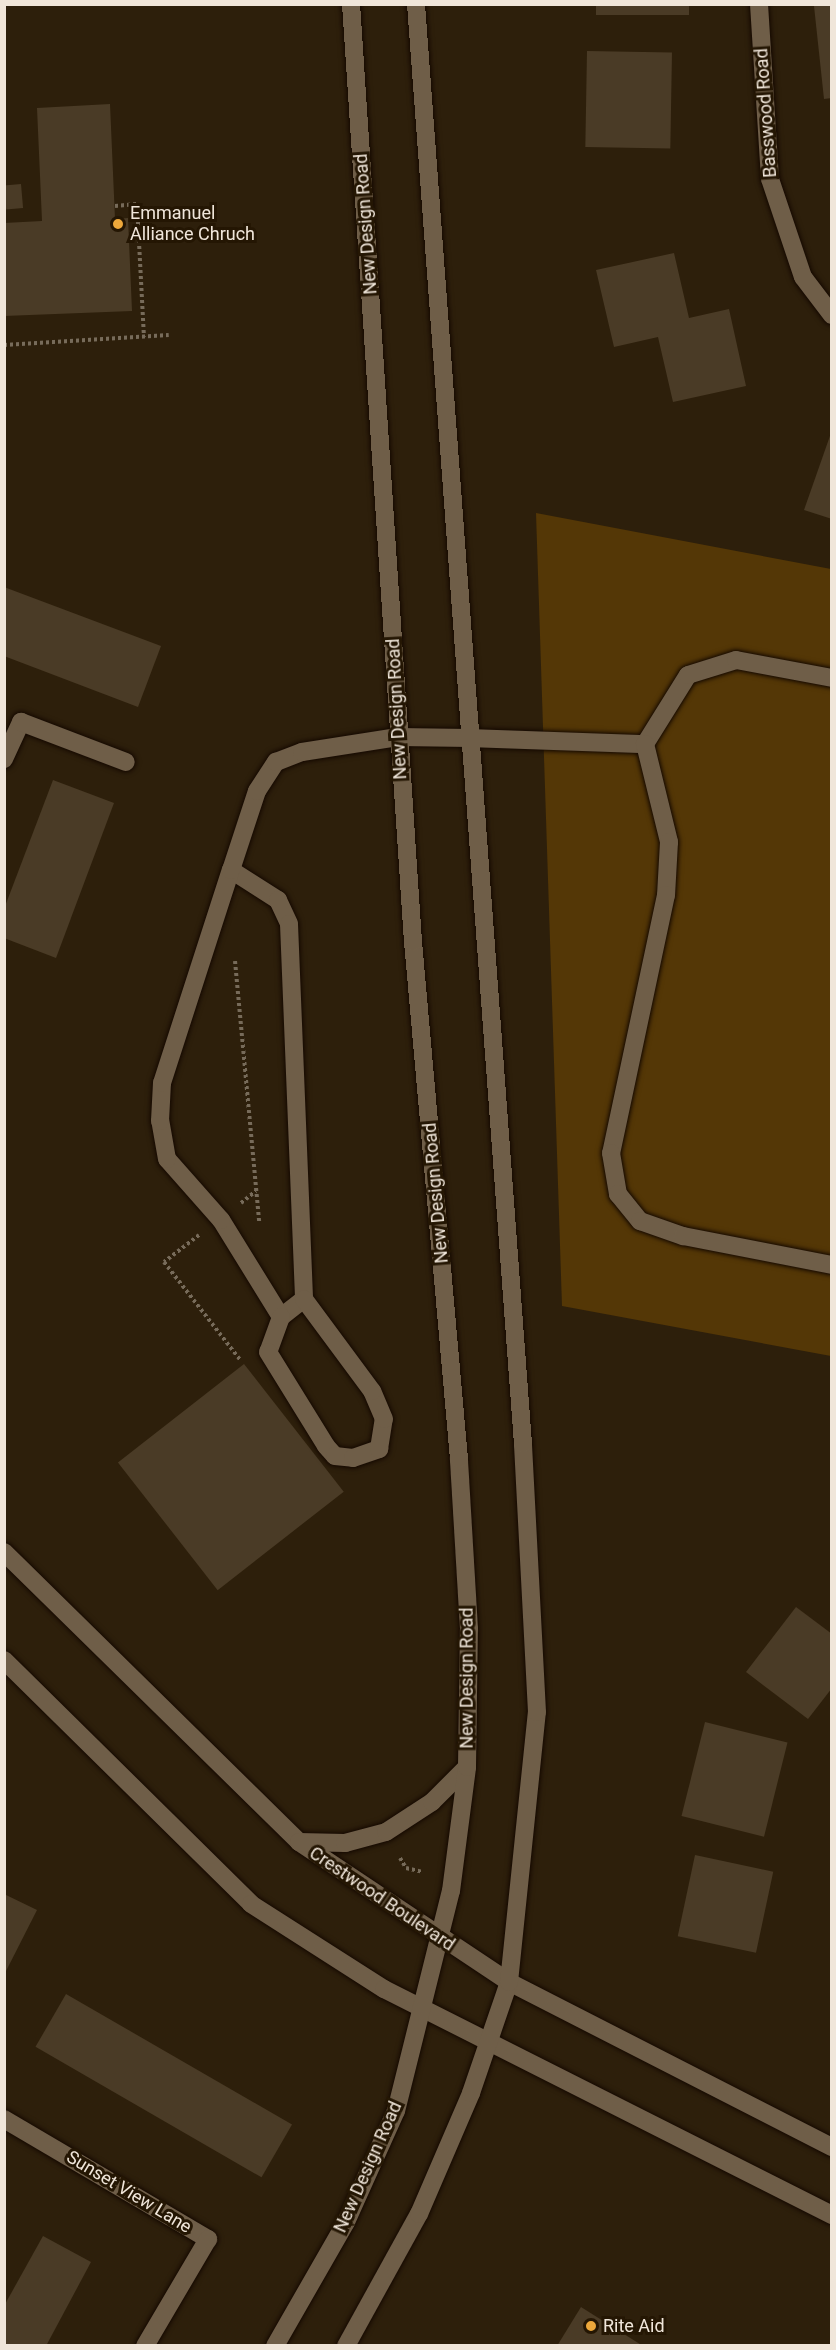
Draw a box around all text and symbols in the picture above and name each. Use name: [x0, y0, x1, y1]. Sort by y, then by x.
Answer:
street label: Basswood Road: [751, 48, 781, 178]
street label: New Design Road: [350, 153, 382, 295]
place label: Emmanuel Alliance Chruch: [130, 203, 255, 246]
marker: Emmanuel Alliance Chruch: [111, 217, 125, 231]
street label: New Design Road: [383, 638, 411, 780]
street label: New Design Road: [419, 1122, 453, 1264]
street label: New Design Road: [456, 1607, 478, 1749]
street label: Crestwood Boulevard: [305, 1842, 459, 1956]
street label: New Design Road: [329, 2098, 407, 2236]
street label: Sunset View Lane: [63, 2146, 195, 2238]
place label: Rite Aid: [603, 2315, 665, 2337]
marker: Rite Aid: [584, 2319, 598, 2333]

